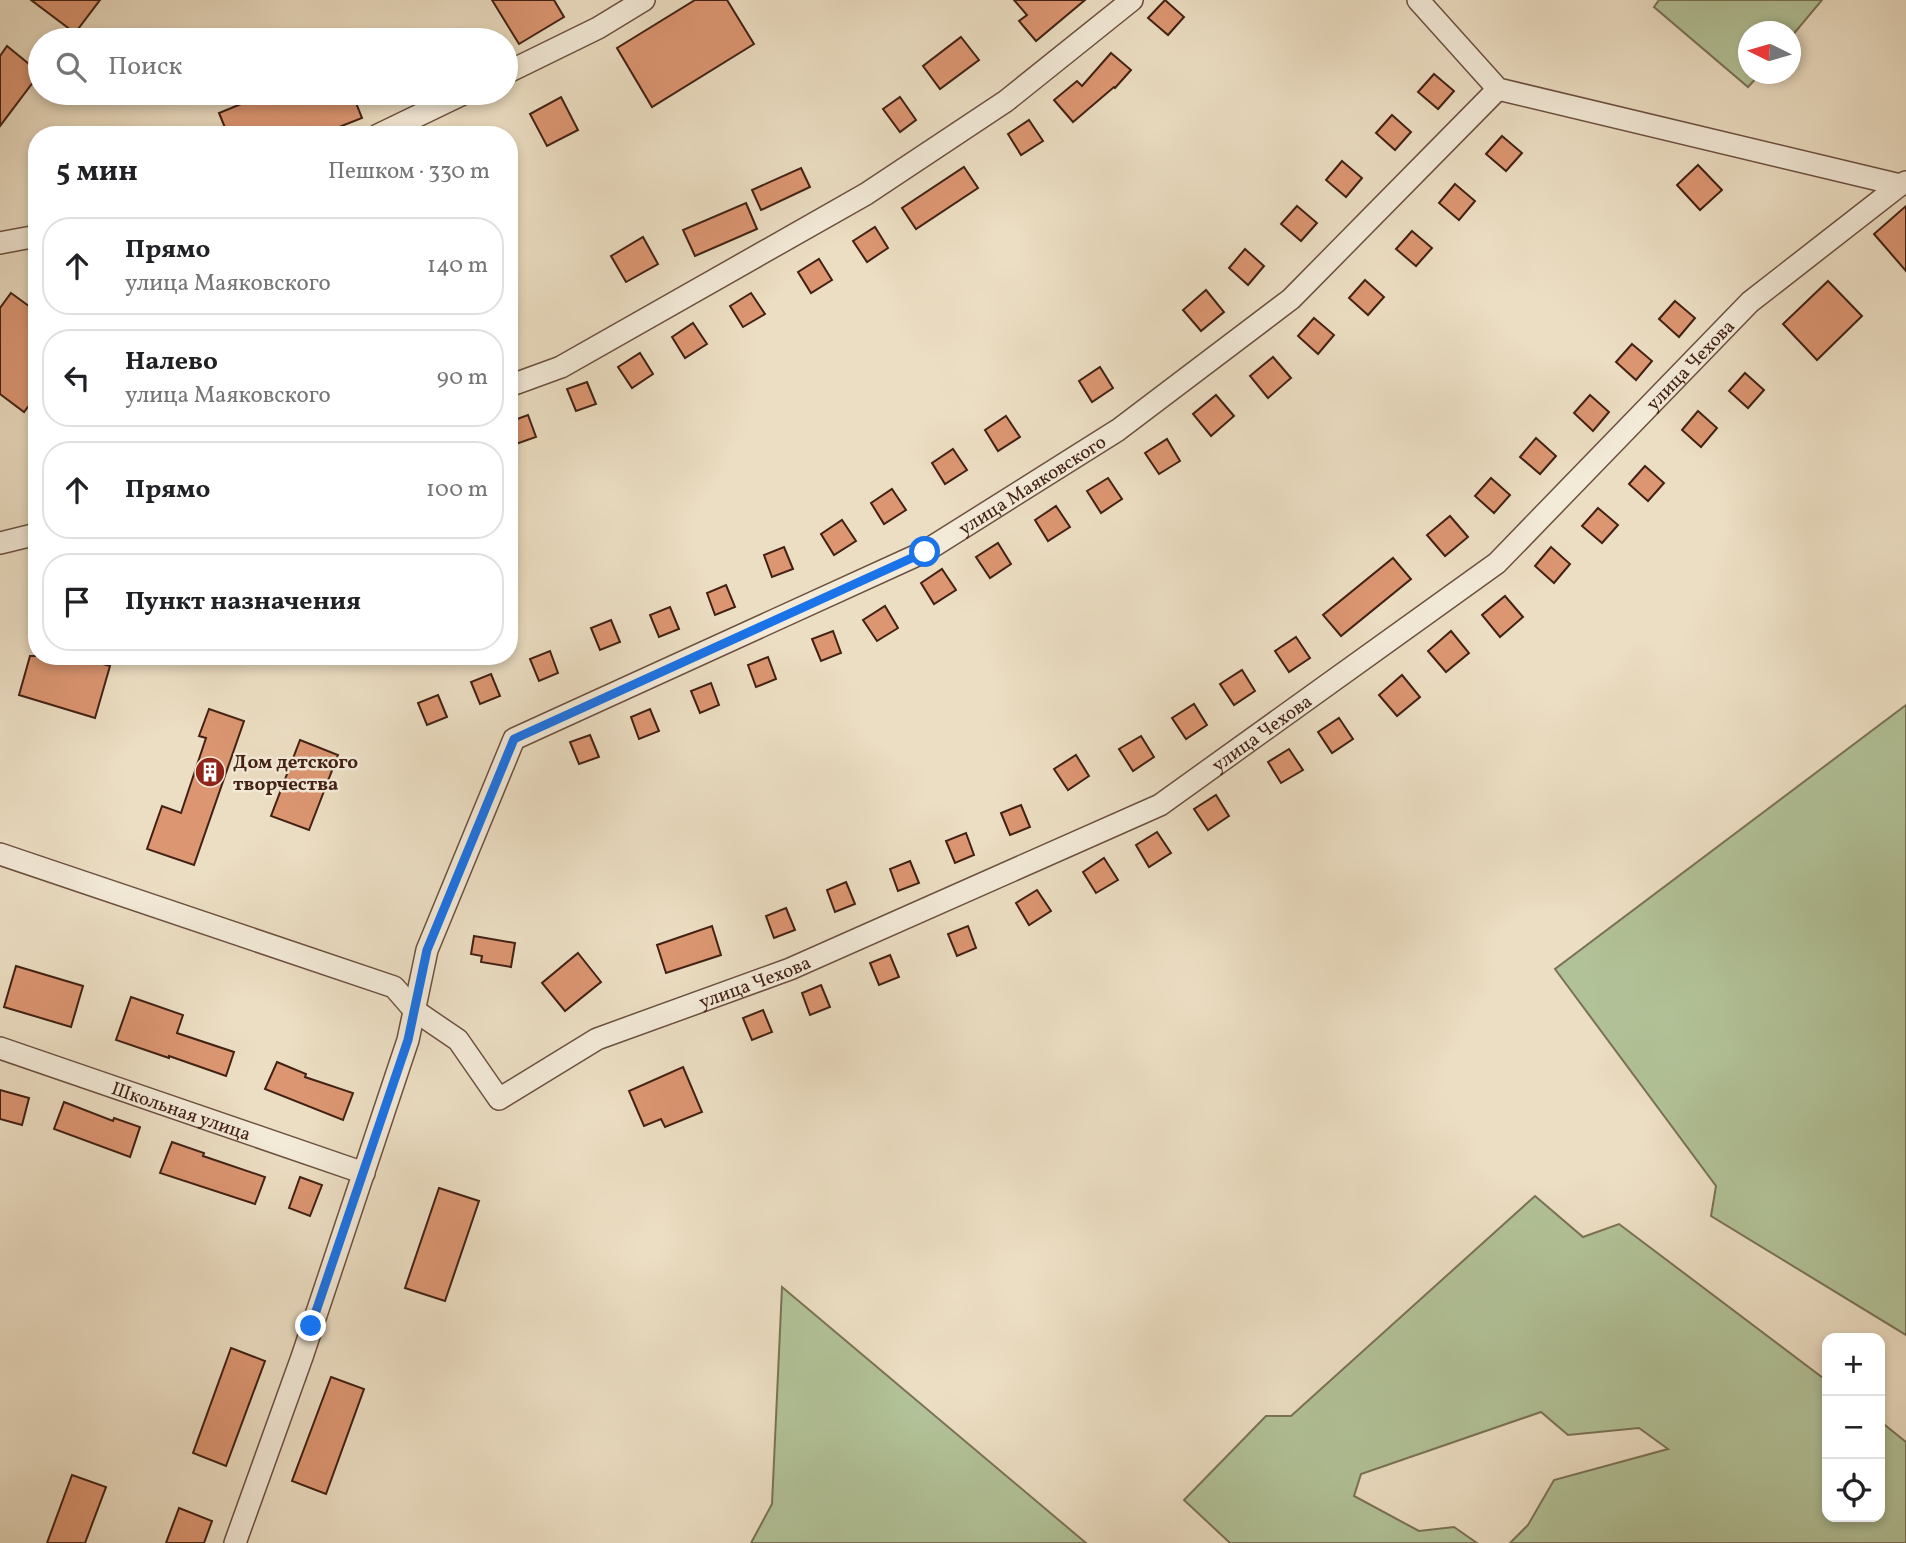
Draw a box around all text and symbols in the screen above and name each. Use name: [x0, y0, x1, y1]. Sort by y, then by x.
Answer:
north arrow: [1738, 21, 1801, 84]
search box: [28, 28, 518, 105]
icon: search: [52, 48, 90, 86]
text: Поиск: [108, 49, 182, 85]
text: 5 мин: [56, 151, 138, 193]
text: Пешком · 330 m: [328, 156, 490, 188]
text: Прямо: [125, 232, 210, 268]
icon: ahead: [58, 247, 96, 285]
text: 140 m: [427, 250, 488, 282]
text: улица Маяковского: [125, 268, 331, 300]
street label: улица Чехова: [1641, 314, 1741, 417]
text: Налево: [125, 344, 218, 380]
icon: left: [58, 359, 96, 397]
text: 90 m: [437, 362, 488, 394]
text: улица Маяковского: [125, 380, 331, 412]
street label: улица Маяковского: [954, 430, 1112, 542]
icon: ahead: [58, 471, 96, 509]
text: Прямо: [125, 472, 210, 508]
text: 100 m: [426, 474, 488, 506]
route start: [909, 536, 940, 567]
icon: arrive: [58, 583, 96, 621]
text: Пункт назначения: [125, 584, 361, 620]
street label: улица Чехова: [1207, 689, 1318, 779]
place label: Дом детского творчества: [233, 750, 358, 798]
building icon: Дом детского творчества: [193, 755, 227, 789]
street label: улица Чехова: [696, 950, 816, 1016]
street label: Школьная улица: [108, 1076, 254, 1148]
route end: [295, 1310, 326, 1341]
map controls: [1822, 1333, 1885, 1522]
button: +: [1822, 1333, 1885, 1396]
button: −: [1822, 1396, 1885, 1459]
button: locate: [1822, 1459, 1885, 1522]

